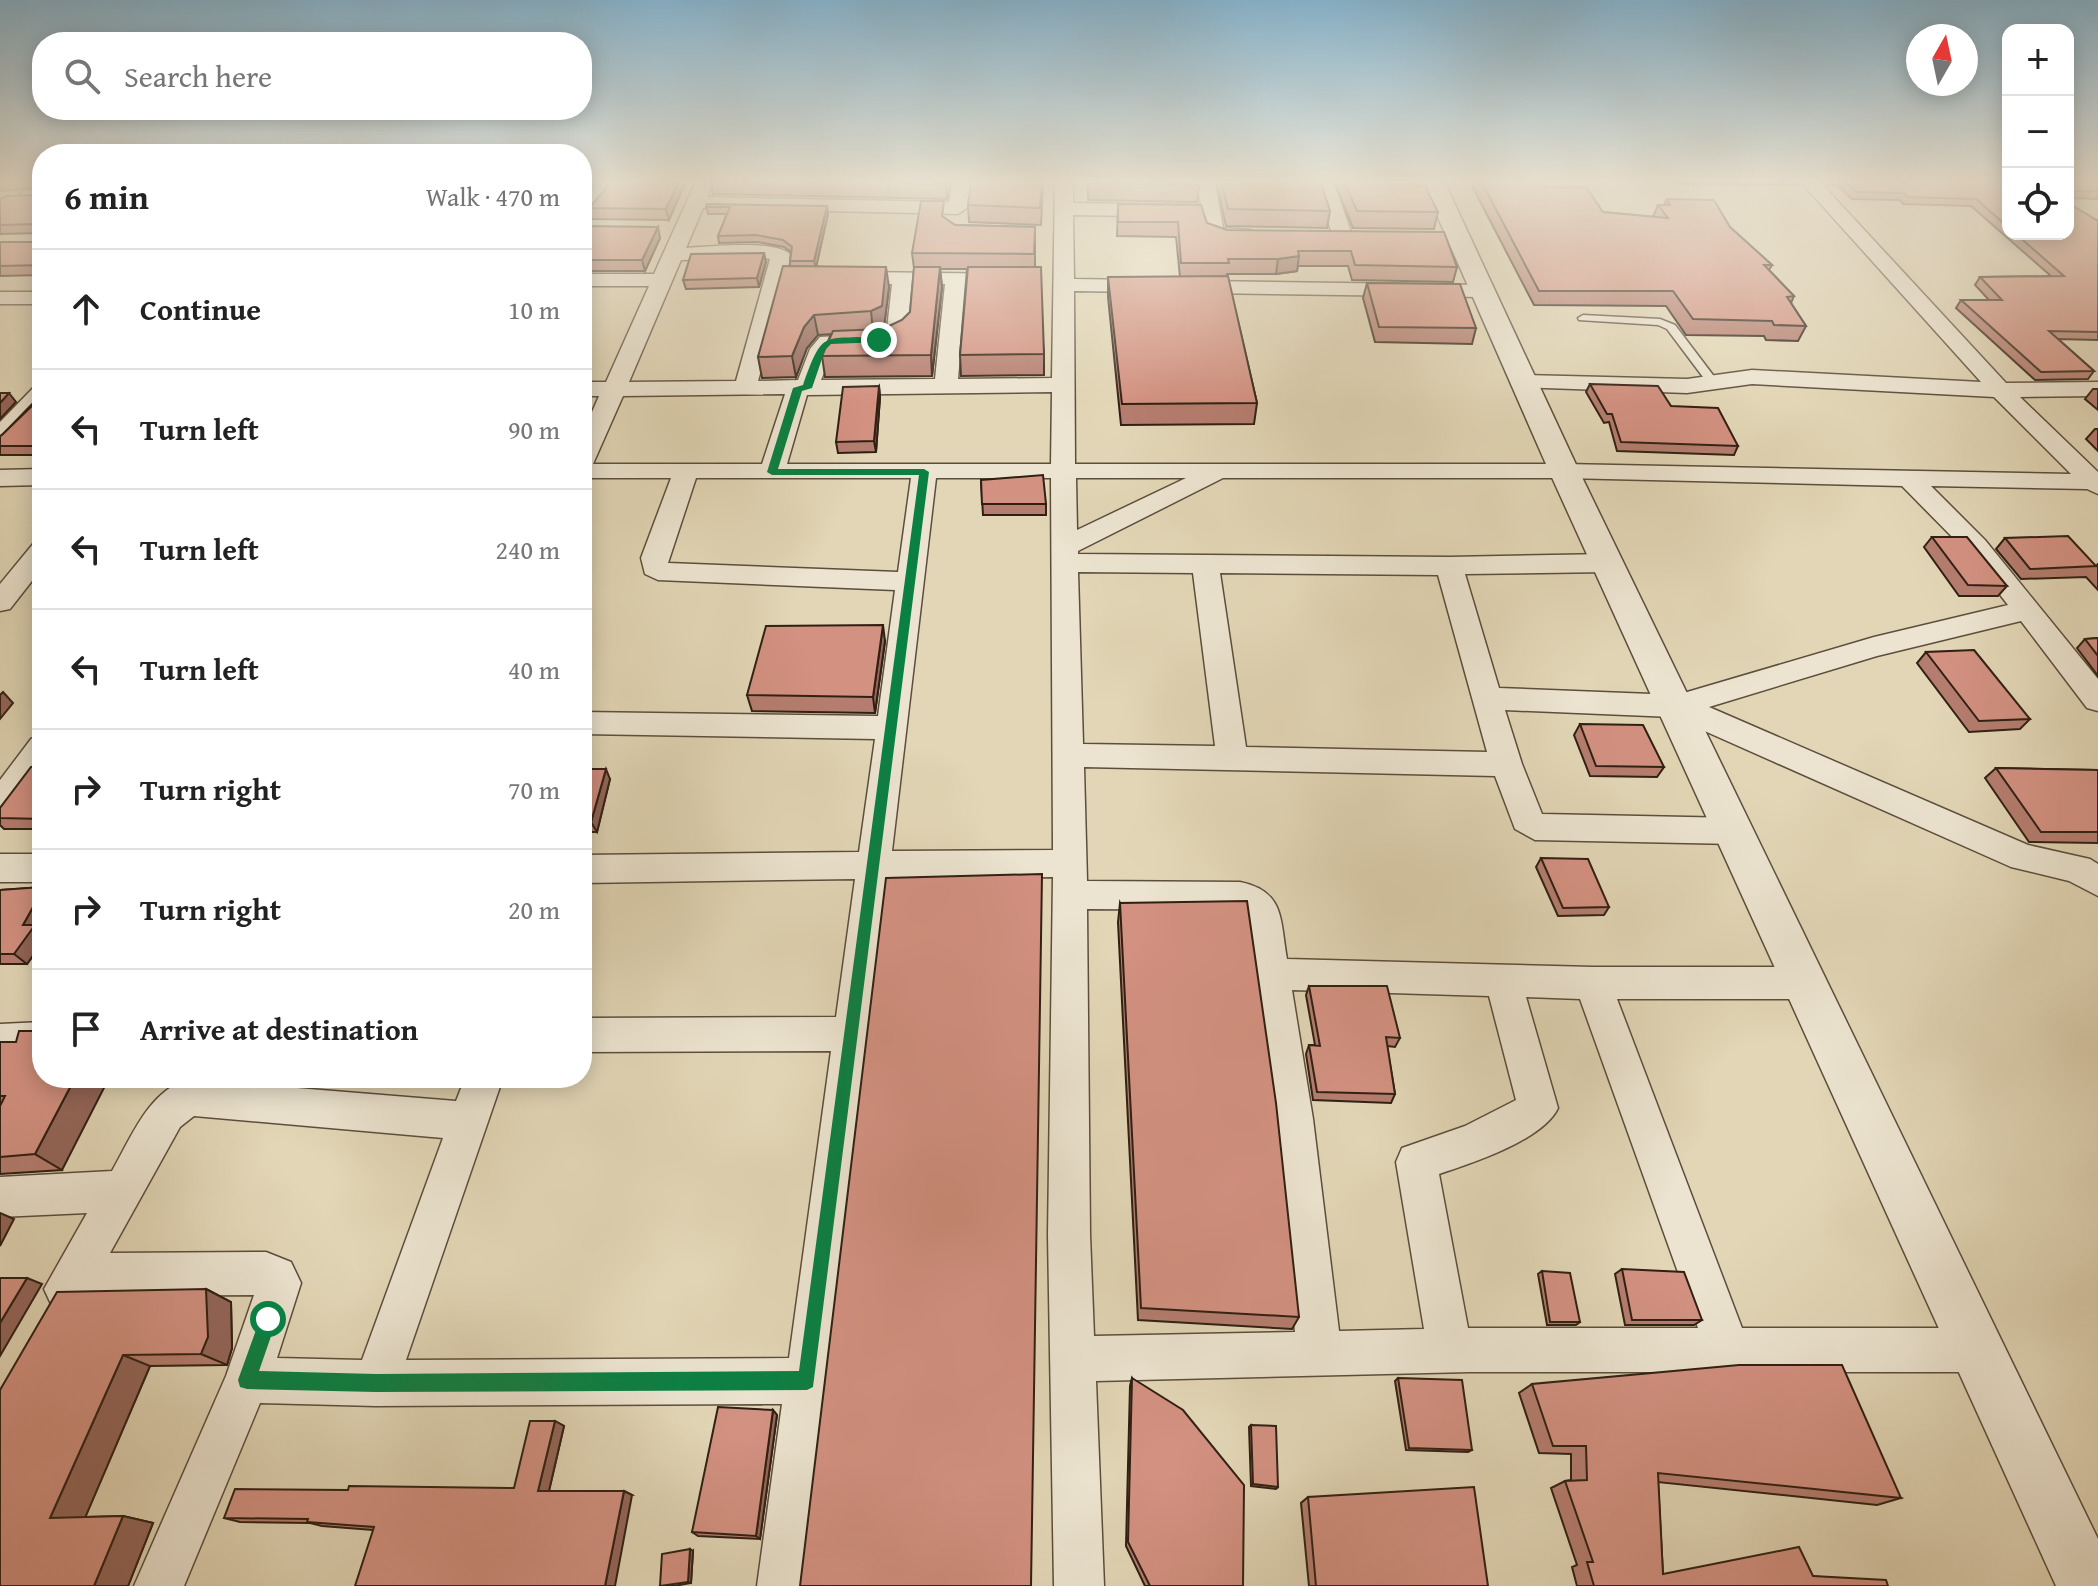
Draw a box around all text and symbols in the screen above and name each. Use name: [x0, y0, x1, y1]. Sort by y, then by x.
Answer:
north arrow: [1906, 24, 1978, 96]
map controls: [2002, 24, 2074, 240]
button: +: [2002, 24, 2074, 96]
search box: [32, 32, 592, 120]
icon: search: [60, 54, 104, 98]
text: Search here: [124, 54, 272, 98]
button: −: [2002, 96, 2074, 168]
button: locate: [2002, 168, 2074, 240]
text: 6 min: [64, 172, 149, 221]
text: Walk · 470 m: [426, 177, 560, 216]
icon: ahead: [64, 287, 108, 331]
text: Continue: [140, 287, 261, 331]
text: 10 m: [508, 290, 560, 329]
route end: [861, 322, 897, 358]
icon: left: [64, 407, 108, 451]
text: Turn left: [140, 407, 259, 451]
text: 90 m: [508, 410, 560, 449]
icon: left: [64, 527, 108, 571]
text: Turn left: [140, 527, 259, 571]
text: 240 m: [495, 530, 560, 569]
icon: left: [64, 647, 108, 691]
text: Turn left: [140, 647, 259, 691]
text: 40 m: [508, 650, 560, 689]
icon: right: [64, 767, 108, 811]
text: Turn right: [140, 767, 281, 811]
text: 70 m: [508, 770, 560, 809]
icon: right: [64, 887, 108, 931]
text: Turn right: [140, 887, 281, 931]
text: 20 m: [508, 890, 560, 929]
icon: arrive: [64, 1007, 108, 1051]
text: Arrive at destination: [140, 1007, 418, 1051]
route start: [250, 1301, 286, 1337]

